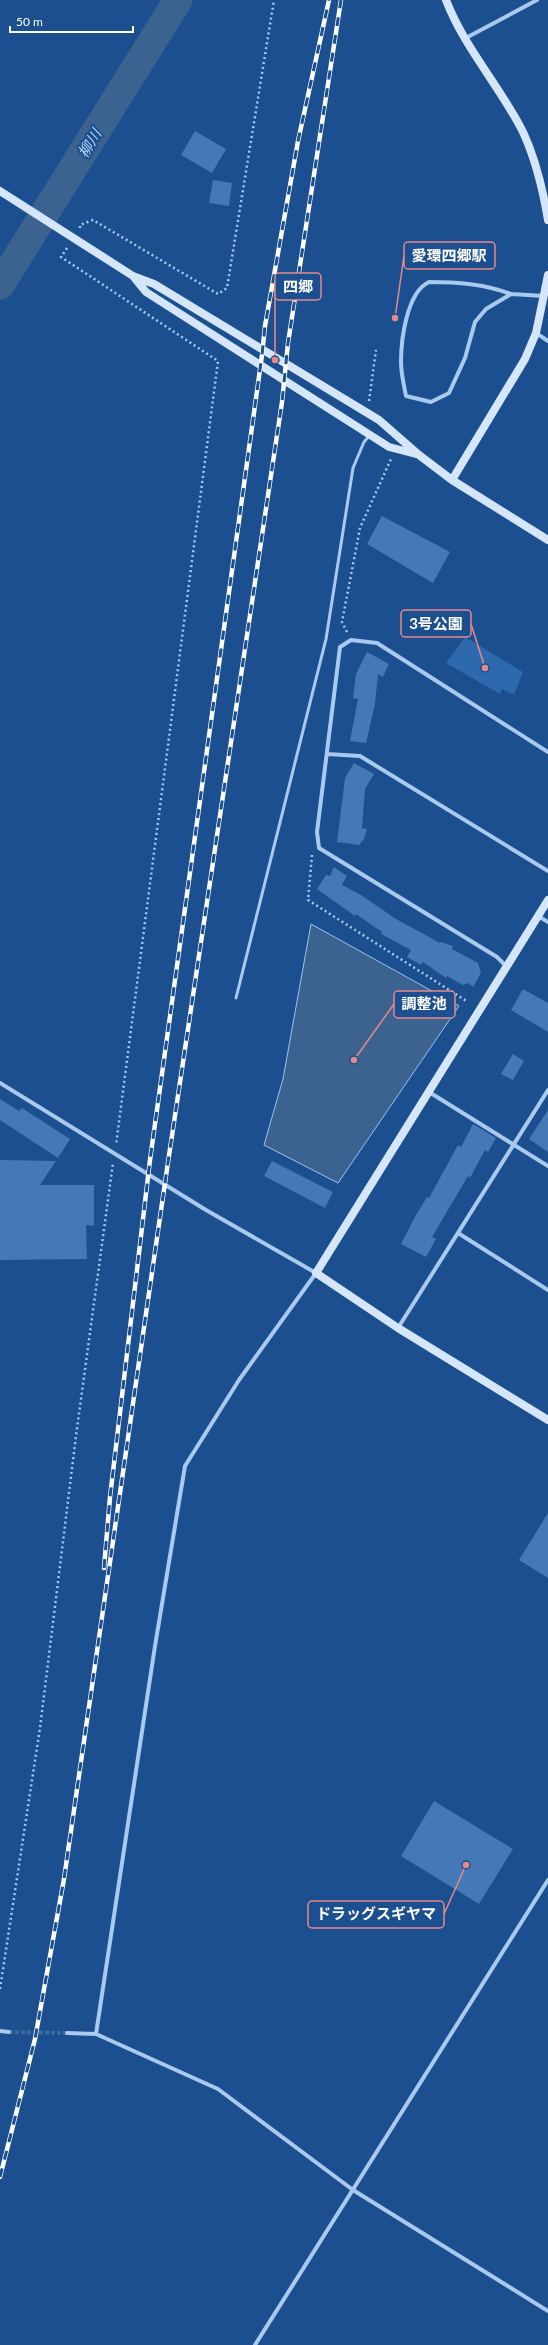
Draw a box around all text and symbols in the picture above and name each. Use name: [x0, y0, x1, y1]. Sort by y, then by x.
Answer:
scale bar: [10, 8, 133, 34]
text: 50 m: [16, 14, 43, 29]
water label: 柳川: [73, 124, 106, 160]
callout: 愛環四郷駅: [404, 242, 495, 269]
text: 愛環四郷駅: [411, 246, 487, 264]
callout: 四郷: [275, 273, 321, 300]
text: 四郷: [283, 277, 313, 295]
callout: 3号公園: [401, 610, 471, 637]
text: 3号公園: [409, 614, 463, 632]
callout: 調整池: [394, 991, 455, 1018]
text: 調整池: [401, 994, 447, 1012]
callout: ドラッグスギヤマ: [308, 1901, 444, 1928]
text: ドラッグスギヤマ: [316, 1904, 436, 1922]

